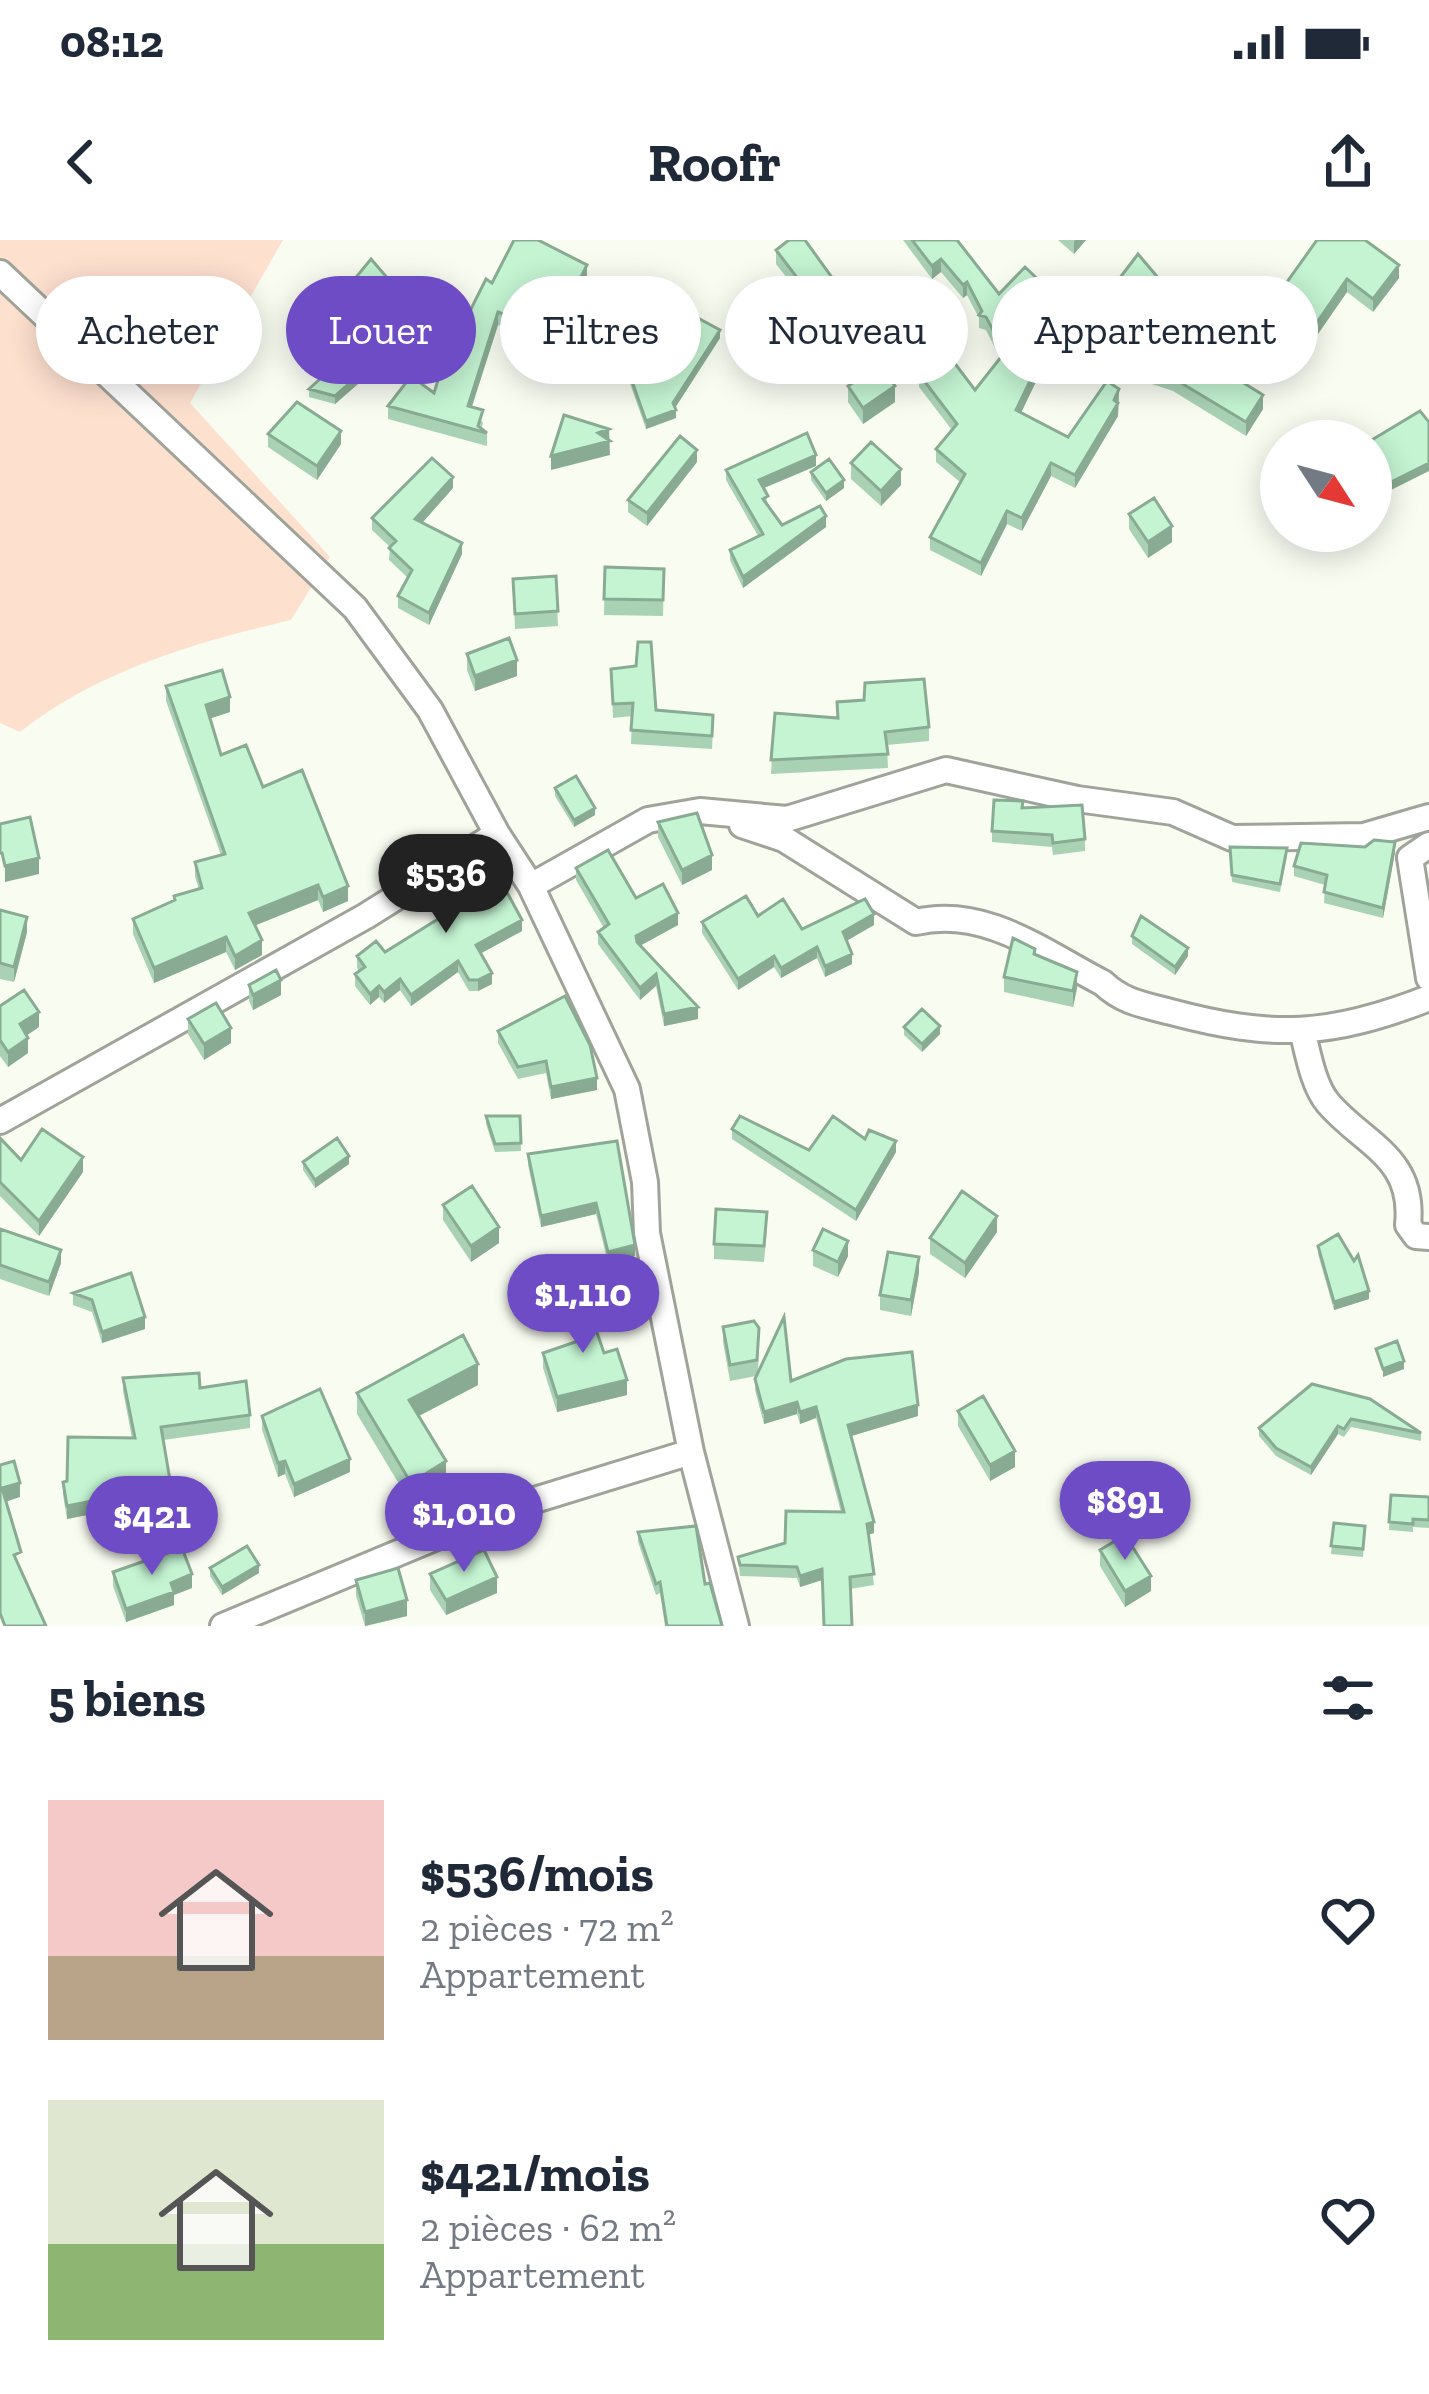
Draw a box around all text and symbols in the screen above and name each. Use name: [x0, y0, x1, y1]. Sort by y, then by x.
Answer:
text: 08:12: [60, 15, 164, 69]
icon: back: [48, 129, 114, 195]
icon: share: [1315, 129, 1381, 195]
text: Roofr: [648, 130, 781, 195]
chip: Acheter: [36, 276, 262, 384]
chip: Louer: [286, 276, 476, 384]
chip: Filtres: [500, 276, 701, 384]
chip: Nouveau: [725, 276, 968, 384]
chip: Appartement: [992, 276, 1318, 384]
north arrow: [1260, 420, 1392, 552]
map controls: [1260, 420, 1392, 552]
pin: $536: [375, 834, 517, 936]
text: $536: [405, 849, 487, 896]
pin: $1,110: [485, 1254, 681, 1356]
text: $1,110: [534, 1269, 632, 1316]
pin: $891: [1054, 1461, 1196, 1563]
pin: $1,010: [366, 1473, 562, 1575]
pin: $421: [81, 1476, 223, 1578]
text: $891: [1087, 1476, 1163, 1523]
text: $1,010: [412, 1488, 516, 1535]
text: $421: [113, 1491, 191, 1538]
icon: filters: [1315, 1665, 1381, 1731]
text: 5 biens: [48, 1668, 206, 1729]
text: $536/mois: [420, 1843, 654, 1904]
icon: home: [144, 1848, 288, 1992]
icon: heart: [1315, 1887, 1381, 1953]
text: 2 pièces · 72 m²: [420, 1904, 674, 1951]
text: Appartement: [420, 1951, 645, 1998]
text: $421/mois: [420, 2143, 650, 2204]
icon: home: [144, 2148, 288, 2292]
icon: heart: [1315, 2187, 1381, 2253]
text: 2 pièces · 62 m²: [420, 2204, 676, 2251]
text: Appartement: [420, 2251, 645, 2298]

